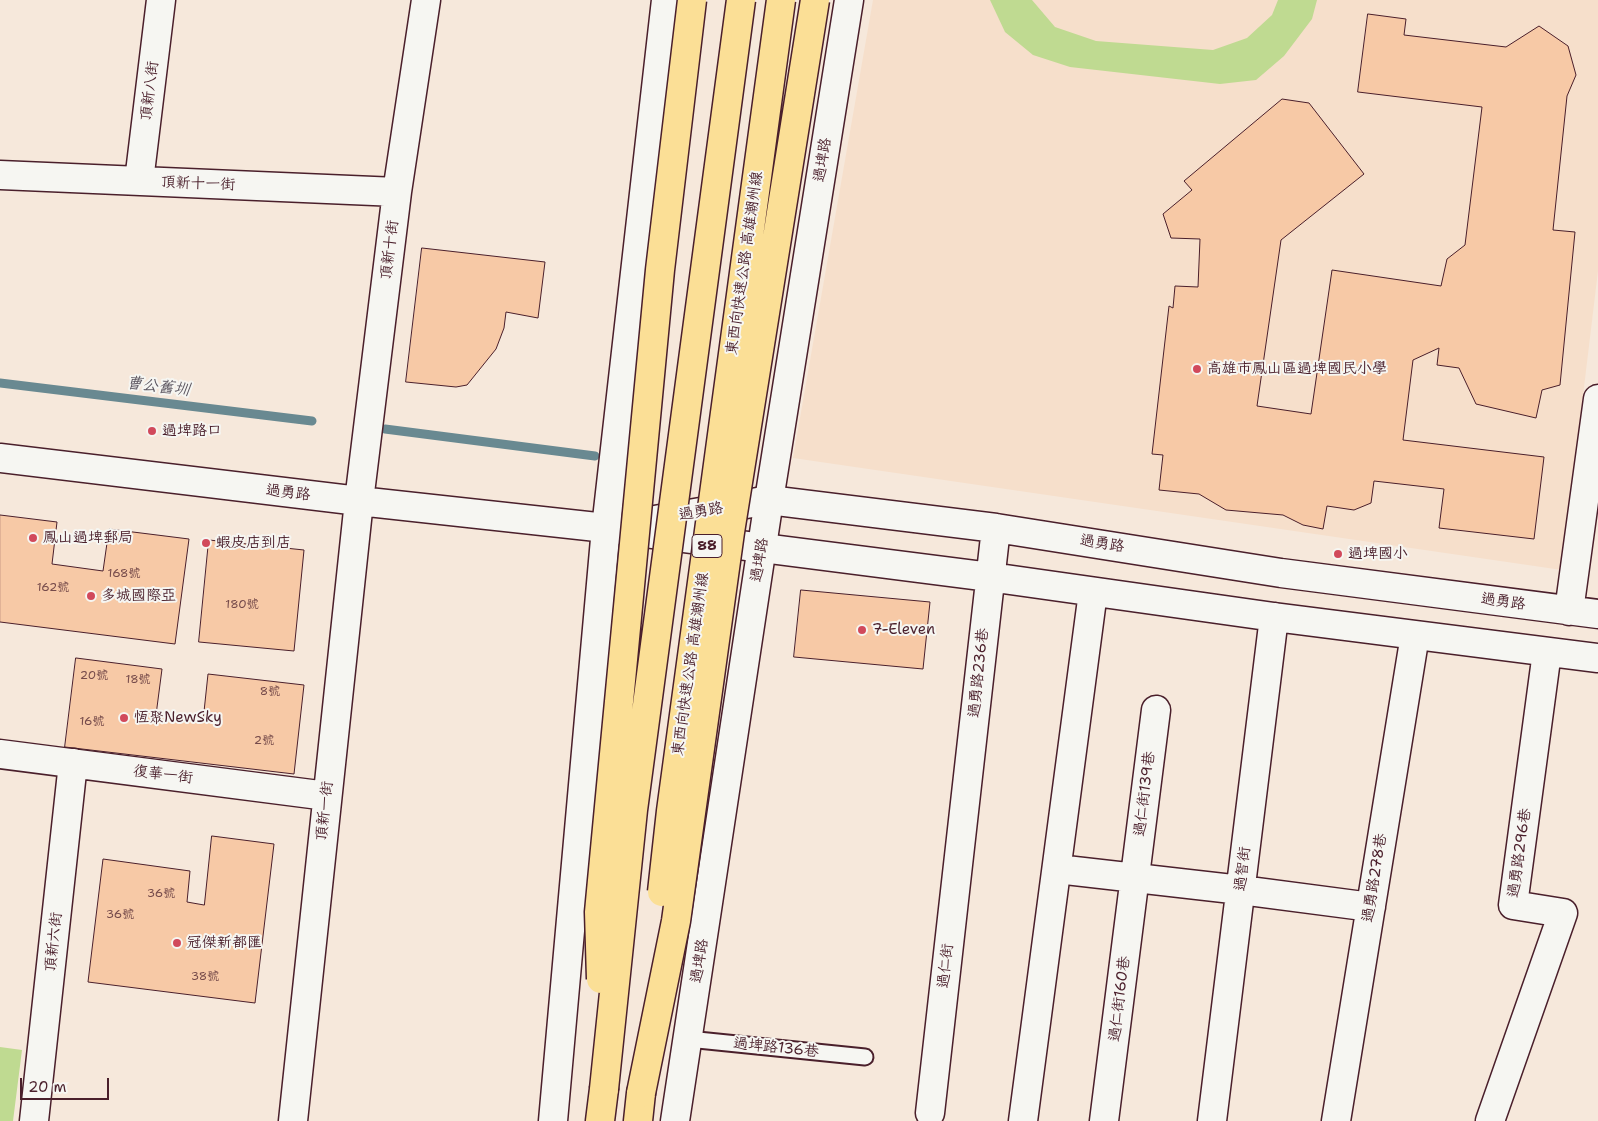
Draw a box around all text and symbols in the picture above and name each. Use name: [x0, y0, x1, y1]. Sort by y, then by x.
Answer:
street label: 頂新八街: [137, 60, 163, 122]
street label: 過埤路: [811, 136, 835, 184]
street label: 東西向快速公路 高雄潮州線: [723, 170, 767, 356]
street label: 頂新十一街: [160, 174, 236, 194]
street label: 頂新十街: [377, 219, 403, 281]
place label: 高雄市鳳山區過埤國民小學: [1207, 360, 1387, 378]
marker: 高雄市鳳山區過埤國民小學: [1191, 363, 1203, 375]
water label: 曹公舊圳: [125, 374, 191, 400]
place label: 過埤路口: [162, 422, 222, 440]
marker: 過埤路口: [146, 425, 158, 437]
street label: 過勇路: [265, 481, 311, 505]
street label: 過勇路: [677, 499, 725, 525]
place label: 鳳山過埤郵局: [43, 529, 133, 547]
marker: 鳳山過埤郵局: [27, 532, 39, 544]
street label: 過勇路: [1078, 532, 1126, 556]
place label: 蝦皮店到店: [216, 534, 291, 552]
road number: 88: [692, 534, 722, 558]
street label: 過埤路: [748, 536, 772, 584]
marker: 蝦皮店到店: [200, 537, 212, 549]
place label: 過埤國小: [1348, 545, 1408, 563]
marker: 過埤國小: [1332, 548, 1344, 560]
house number: 168號: [108, 567, 140, 581]
street label: 東西向快速公路 高雄潮州線: [669, 571, 713, 757]
house number: 162號: [37, 581, 69, 595]
place label: 多城國際亞: [101, 587, 176, 605]
marker: 多城國際亞: [85, 590, 97, 602]
street label: 過勇路: [1479, 590, 1527, 614]
house number: 180號: [225, 598, 259, 612]
place label: 7-Eleven: [872, 621, 935, 639]
marker: 7-Eleven: [856, 624, 868, 636]
street label: 過勇路236巷: [965, 627, 993, 719]
house number: 20號: [80, 669, 108, 683]
house number: 18號: [125, 673, 151, 687]
house number: 8號: [260, 685, 280, 699]
place label: 恆聚NewSky: [134, 709, 222, 727]
marker: 恆聚NewSky: [118, 712, 130, 724]
house number: 16號: [79, 715, 105, 729]
house number: 2號: [254, 734, 274, 748]
street label: 過仁街139巷: [1131, 750, 1159, 838]
street label: 復華一街: [132, 762, 194, 788]
street label: 頂新一街: [313, 780, 337, 842]
street label: 過勇路296巷: [1505, 807, 1535, 899]
street label: 過勇路278巷: [1359, 832, 1391, 924]
street label: 過智街: [1231, 846, 1255, 892]
house number: 36號: [147, 887, 175, 901]
house number: 36號: [106, 908, 134, 922]
street label: 頂新六街: [42, 911, 66, 973]
place label: 冠傑新都匯: [187, 934, 262, 952]
marker: 冠傑新都匯: [171, 937, 183, 949]
street label: 過埤路: [688, 937, 712, 985]
street label: 過仁街: [935, 943, 957, 989]
street label: 過仁街160巷: [1106, 955, 1134, 1043]
house number: 38號: [191, 970, 219, 984]
street label: 過埤路136巷: [732, 1035, 820, 1061]
scale bar: [22, 1068, 111, 1100]
text: 20 m: [28, 1077, 67, 1097]

